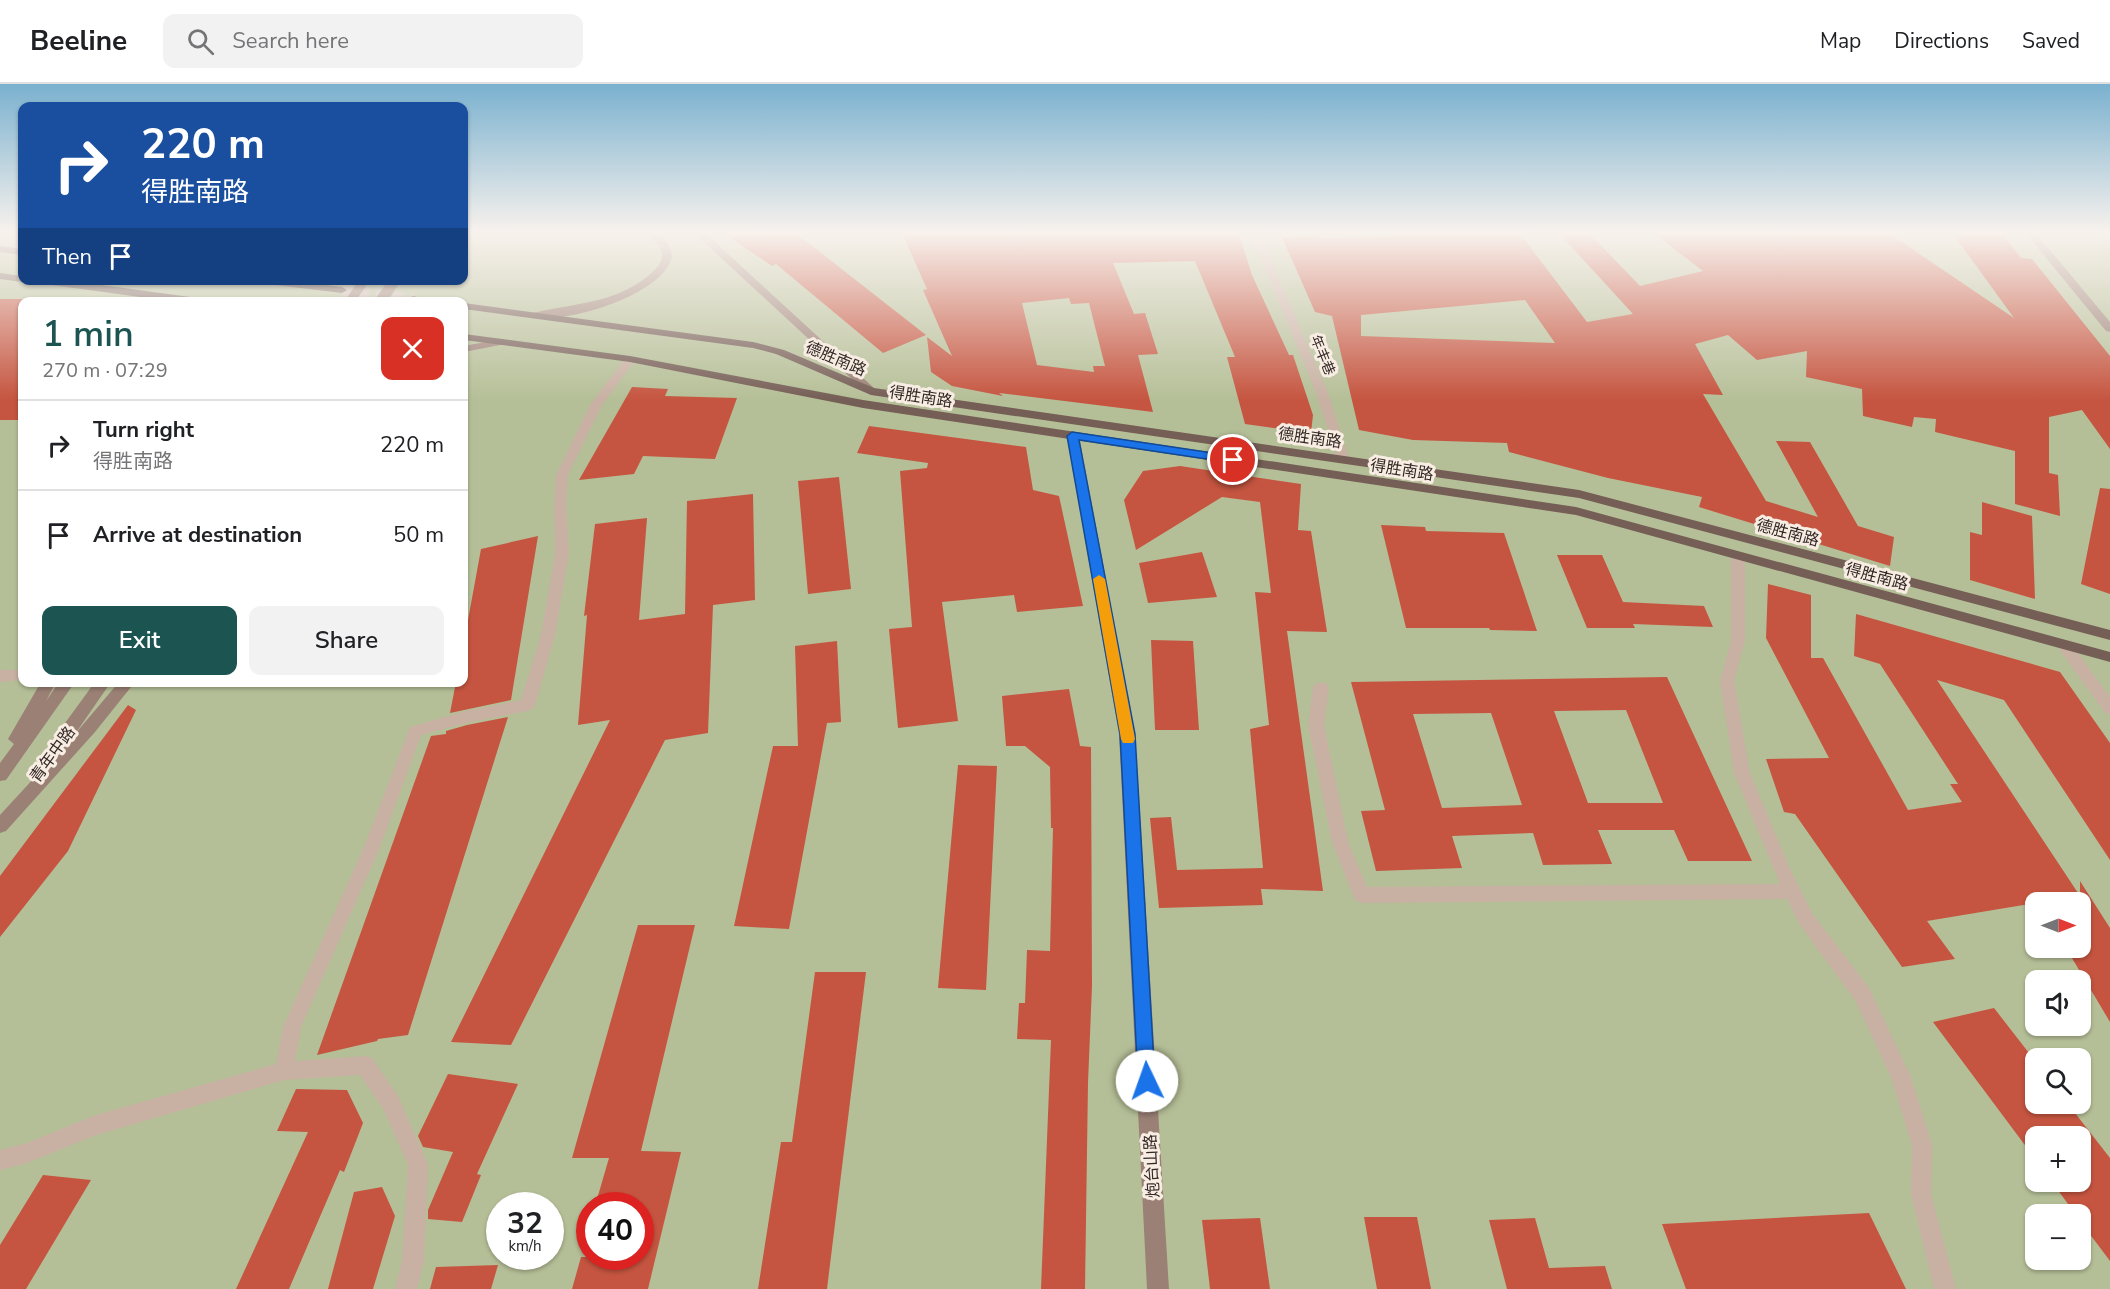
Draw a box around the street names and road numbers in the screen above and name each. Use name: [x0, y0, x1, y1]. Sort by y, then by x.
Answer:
street label: 年丰巷: [1306, 332, 1339, 378]
street label: 德胜南路: [802, 336, 869, 382]
street label: 得胜南路: [888, 381, 954, 413]
street label: 德胜南路: [1277, 423, 1343, 453]
street label: 得胜南路: [1369, 454, 1435, 486]
street label: 德胜南路: [1754, 514, 1822, 552]
street label: 得胜南路: [1843, 558, 1911, 596]
street label: 青年中路: [25, 722, 81, 787]
street label: 炮台山路: [1139, 1133, 1165, 1198]

